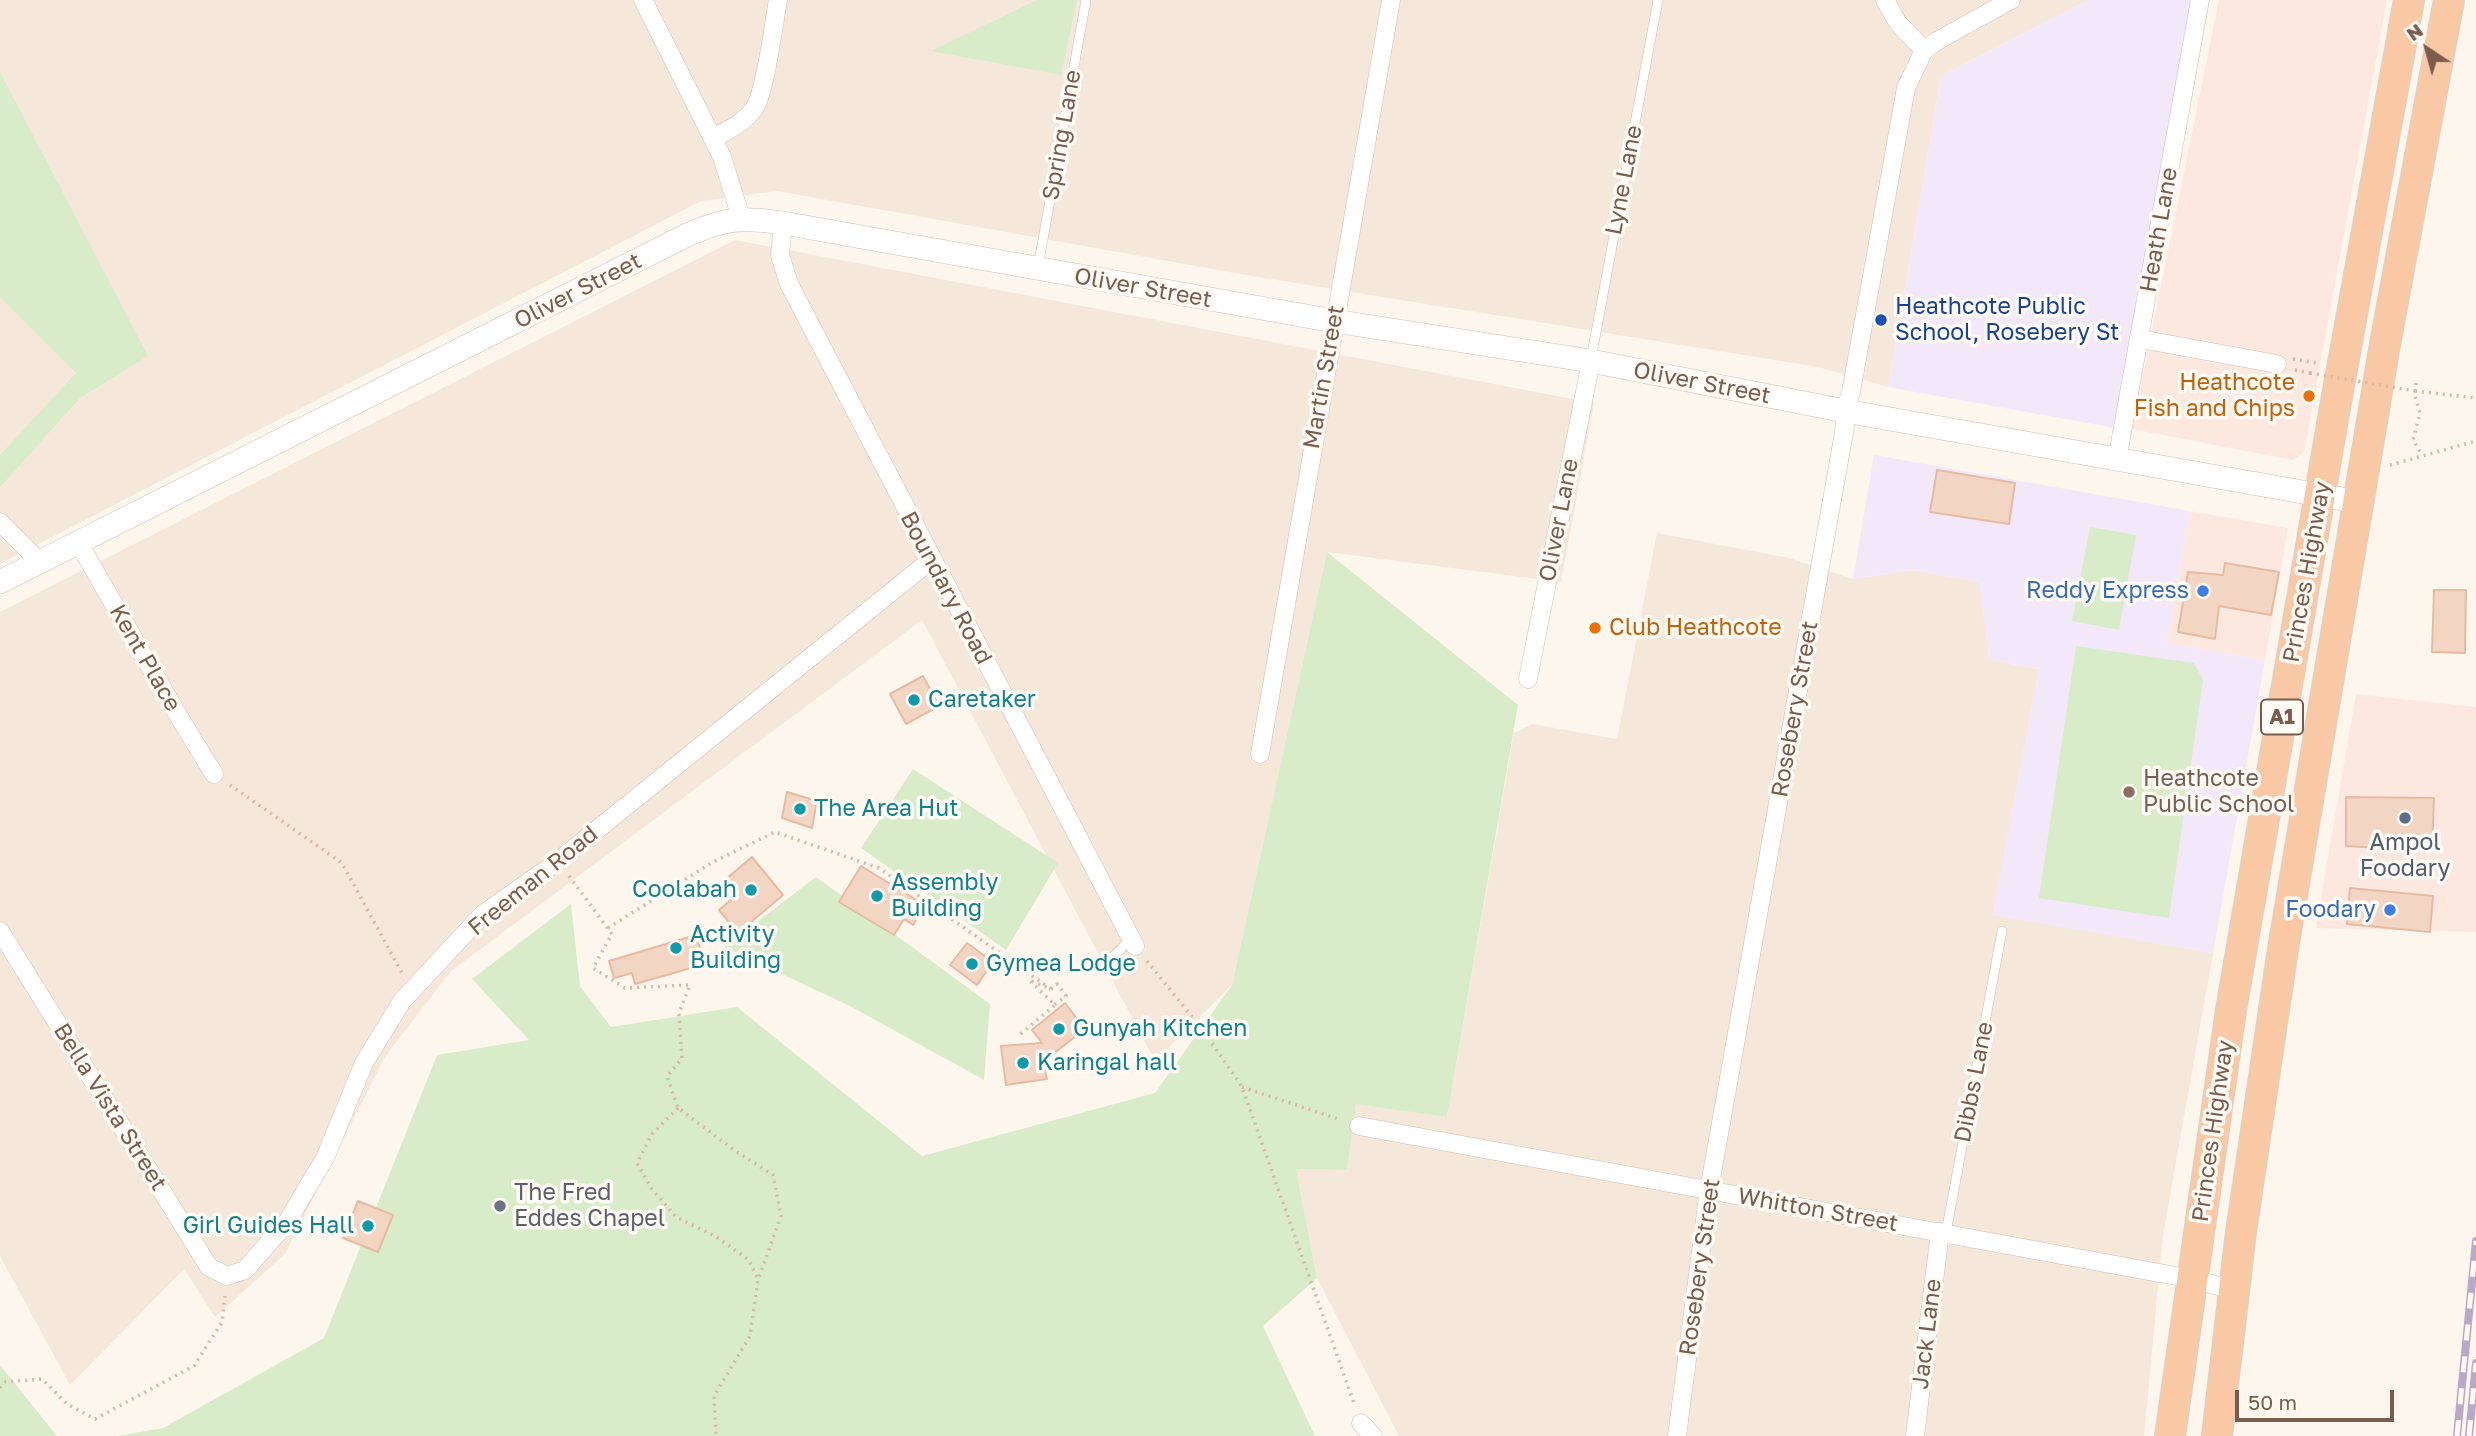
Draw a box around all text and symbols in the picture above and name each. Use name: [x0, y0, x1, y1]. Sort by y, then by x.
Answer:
north arrow: [2392, 14, 2462, 84]
text: N: [2402, 18, 2427, 45]
street label: Spring Lane: [1037, 68, 1087, 202]
street label: Lyne Lane: [1600, 123, 1648, 237]
street label: Heath Lane: [2134, 165, 2184, 295]
street label: Oliver Street: [510, 247, 646, 335]
street label: Oliver Street: [1072, 262, 1214, 314]
place label: Heathcote Public School, Rosebery St: [1895, 293, 2119, 347]
street label: Martin Street: [1298, 303, 1350, 451]
marker: Heathcote Public School, Rosebery St: [1873, 312, 1889, 328]
street label: Oliver Street: [1631, 356, 1773, 410]
place label: Heathcote Fish and Chips: [2134, 369, 2295, 423]
marker: Heathcote Fish and Chips: [2301, 388, 2317, 404]
street label: Oliver Lane: [1534, 456, 1584, 584]
street label: Princes Highway: [2277, 479, 2337, 665]
street label: Boundary Road: [894, 507, 998, 669]
place label: Reddy Express: [2026, 577, 2189, 605]
marker: Reddy Express: [2195, 583, 2211, 599]
street label: Kent Place: [103, 600, 187, 716]
place label: Club Heathcote: [1609, 614, 1782, 642]
street label: Rosebery Street: [1766, 619, 1824, 799]
marker: Club Heathcote: [1587, 620, 1603, 636]
place label: Caretaker: [928, 686, 1036, 714]
marker: Caretaker: [906, 692, 922, 708]
road number: A1: [2261, 700, 2303, 734]
place label: Heathcote Public School: [2143, 765, 2294, 819]
marker: Heathcote Public School: [2121, 784, 2137, 800]
place label: The Area Hut: [814, 795, 958, 823]
marker: The Area Hut: [792, 801, 808, 817]
marker: Ampol Foodary: [2397, 810, 2413, 826]
street label: Freeman Road: [463, 820, 603, 942]
place label: Ampol Foodary: [2360, 829, 2450, 883]
place label: Assembly Building: [891, 869, 998, 923]
place label: Coolabah: [632, 876, 737, 904]
marker: Coolabah: [743, 882, 759, 898]
marker: Assembly Building: [869, 888, 885, 904]
place label: Foodary: [2285, 896, 2376, 924]
marker: Foodary: [2382, 902, 2398, 918]
place label: Activity Building: [690, 921, 781, 975]
marker: Activity Building: [668, 940, 684, 956]
place label: Gymea Lodge: [986, 950, 1136, 978]
marker: Gymea Lodge: [964, 956, 980, 972]
place label: Gunyah Kitchen: [1073, 1015, 1247, 1043]
street label: Bella Vista Street: [47, 1018, 173, 1196]
street label: Dibbs Lane: [1949, 1019, 1999, 1145]
marker: Gunyah Kitchen: [1051, 1021, 1067, 1037]
street label: Princes Highway: [2187, 1038, 2239, 1224]
place label: Karingal hall: [1037, 1049, 1177, 1077]
marker: Karingal hall: [1015, 1055, 1031, 1071]
street label: Rosebery Street: [1674, 1177, 1726, 1357]
place label: The Fred Eddes Chapel: [514, 1179, 665, 1233]
street label: Whitton Street: [1736, 1182, 1900, 1238]
marker: The Fred Eddes Chapel: [492, 1198, 508, 1214]
place label: Girl Guides Hall: [183, 1212, 354, 1240]
marker: Girl Guides Hall: [360, 1218, 376, 1234]
street label: Jack Lane: [1907, 1277, 1947, 1391]
scale bar: [2238, 1376, 2397, 1420]
text: 50 m: [2248, 1389, 2297, 1415]

